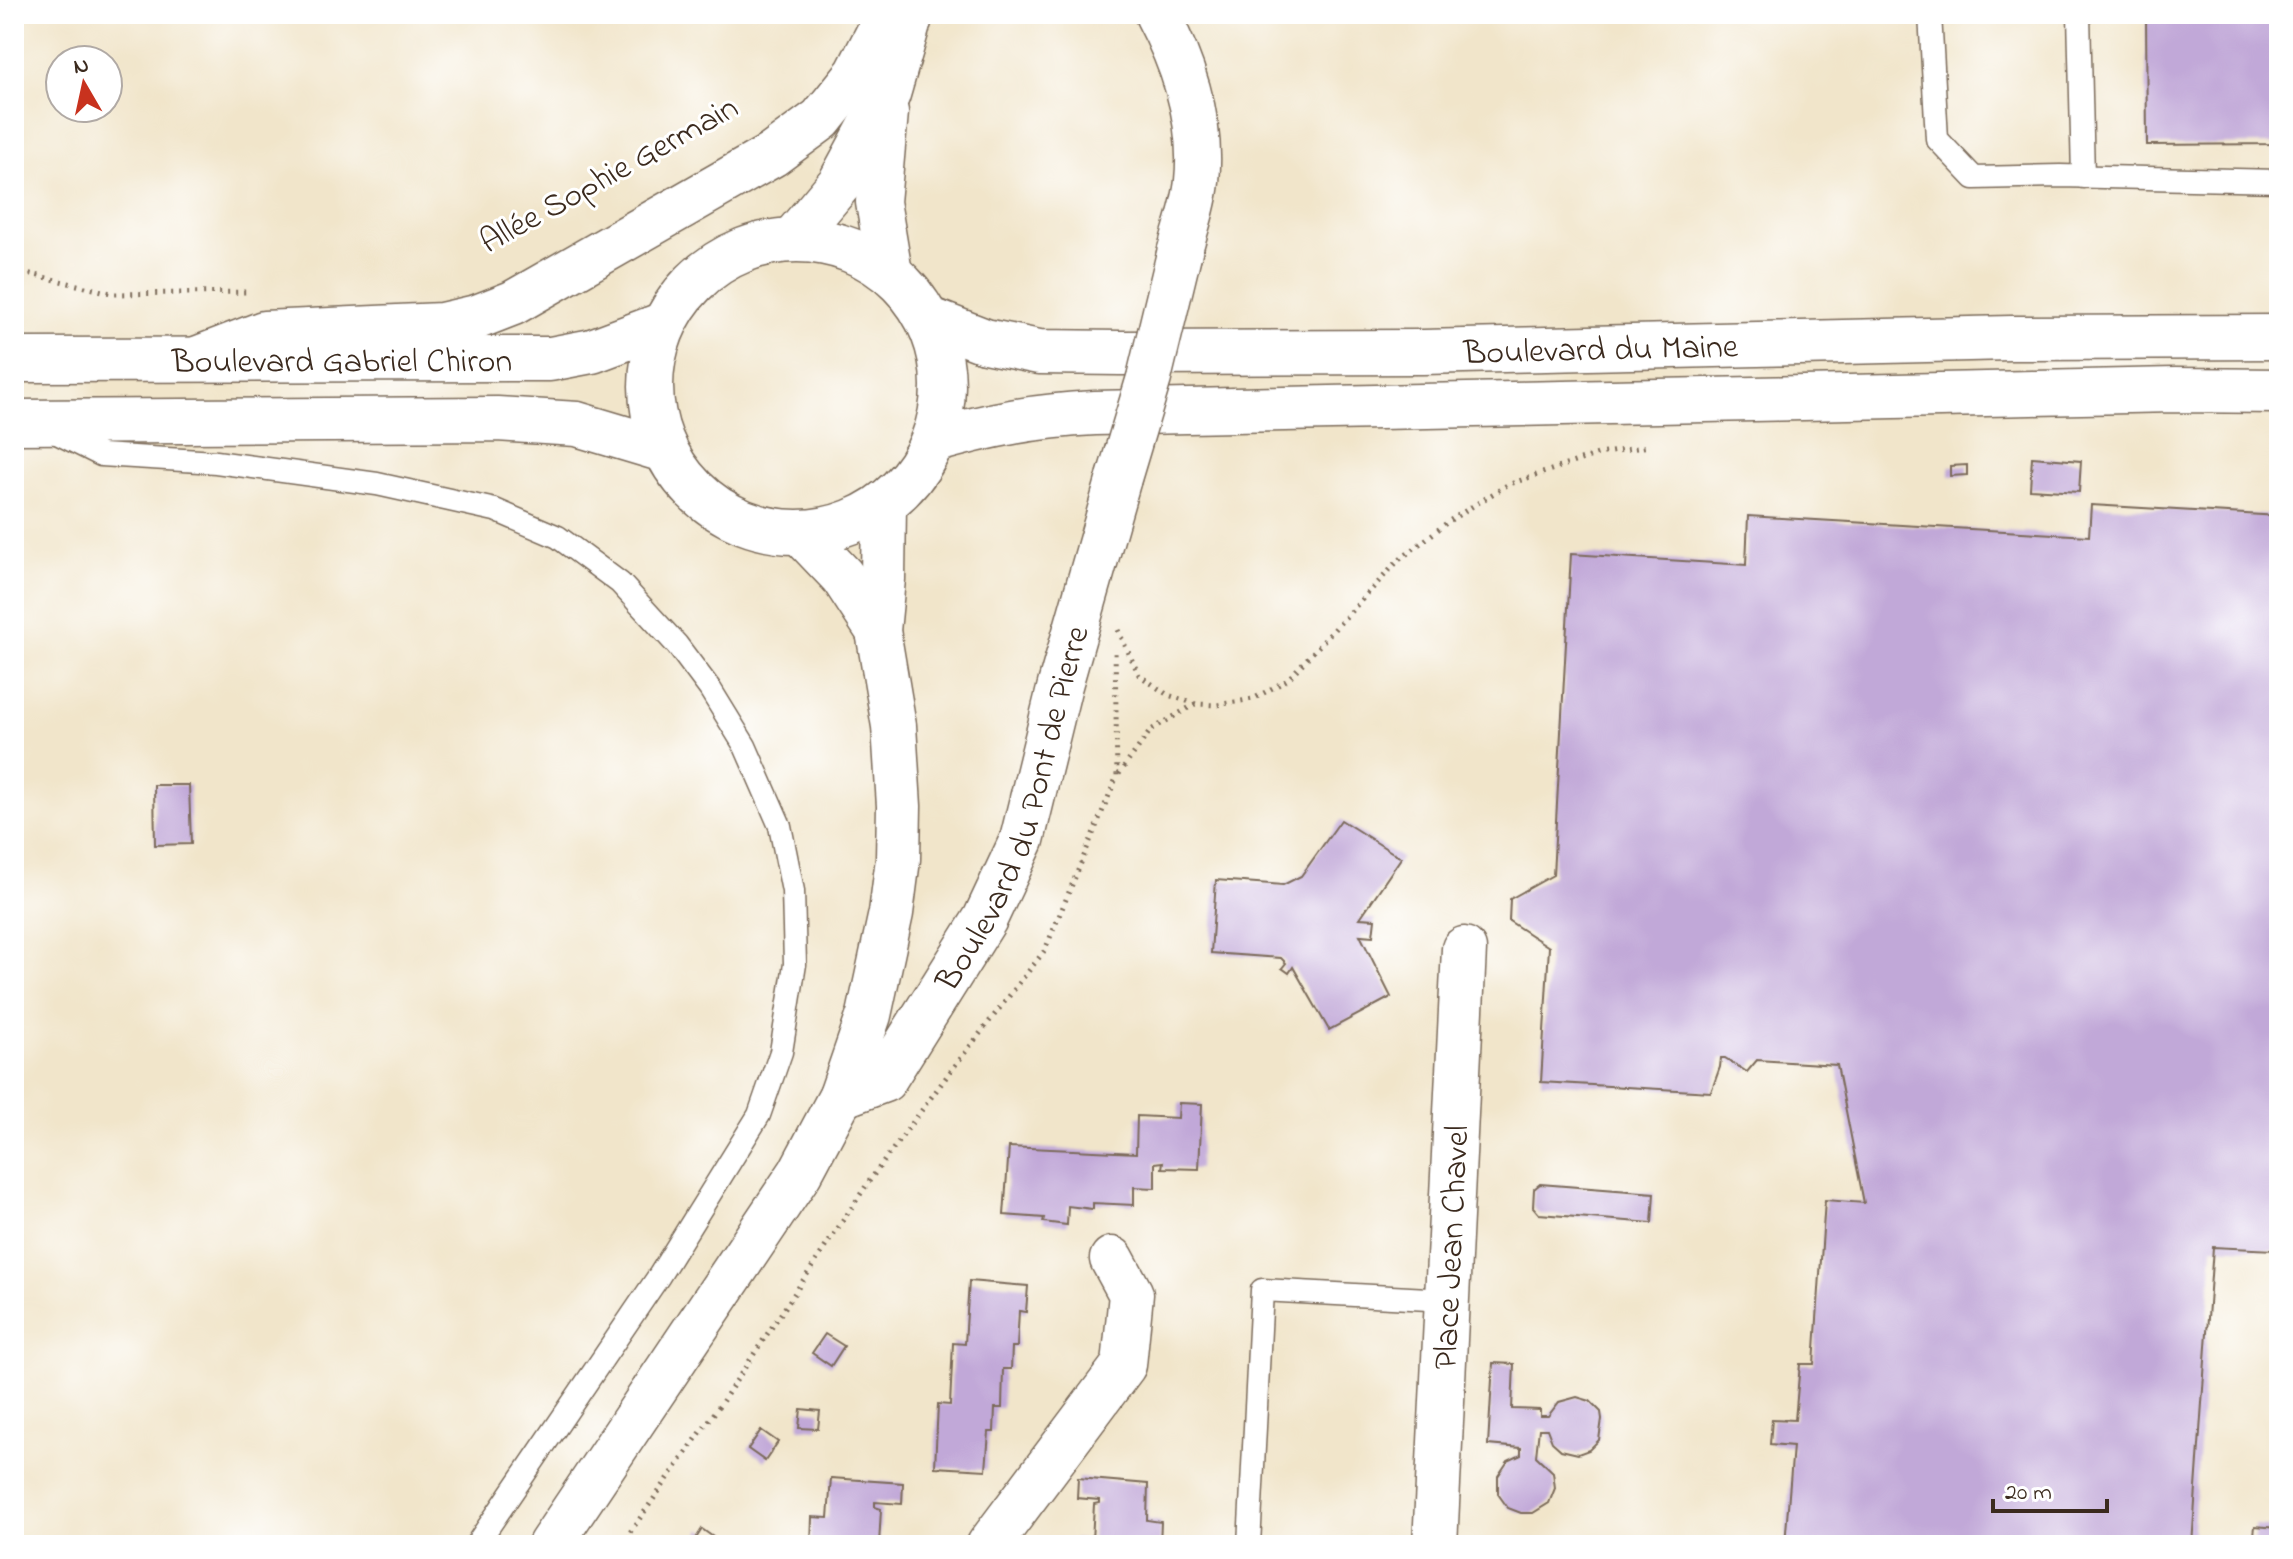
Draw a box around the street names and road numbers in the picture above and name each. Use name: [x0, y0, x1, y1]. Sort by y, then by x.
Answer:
street label: Allée Sophie Germain: [471, 85, 748, 268]
street label: Boulevard du Maine: [1462, 323, 1739, 380]
street label: Boulevard Gabriel Chiron: [171, 338, 512, 389]
street label: Boulevard du Pont de Pierre: [924, 620, 1105, 1003]
street label: Place Jean Chavel: [1423, 1124, 1484, 1371]

